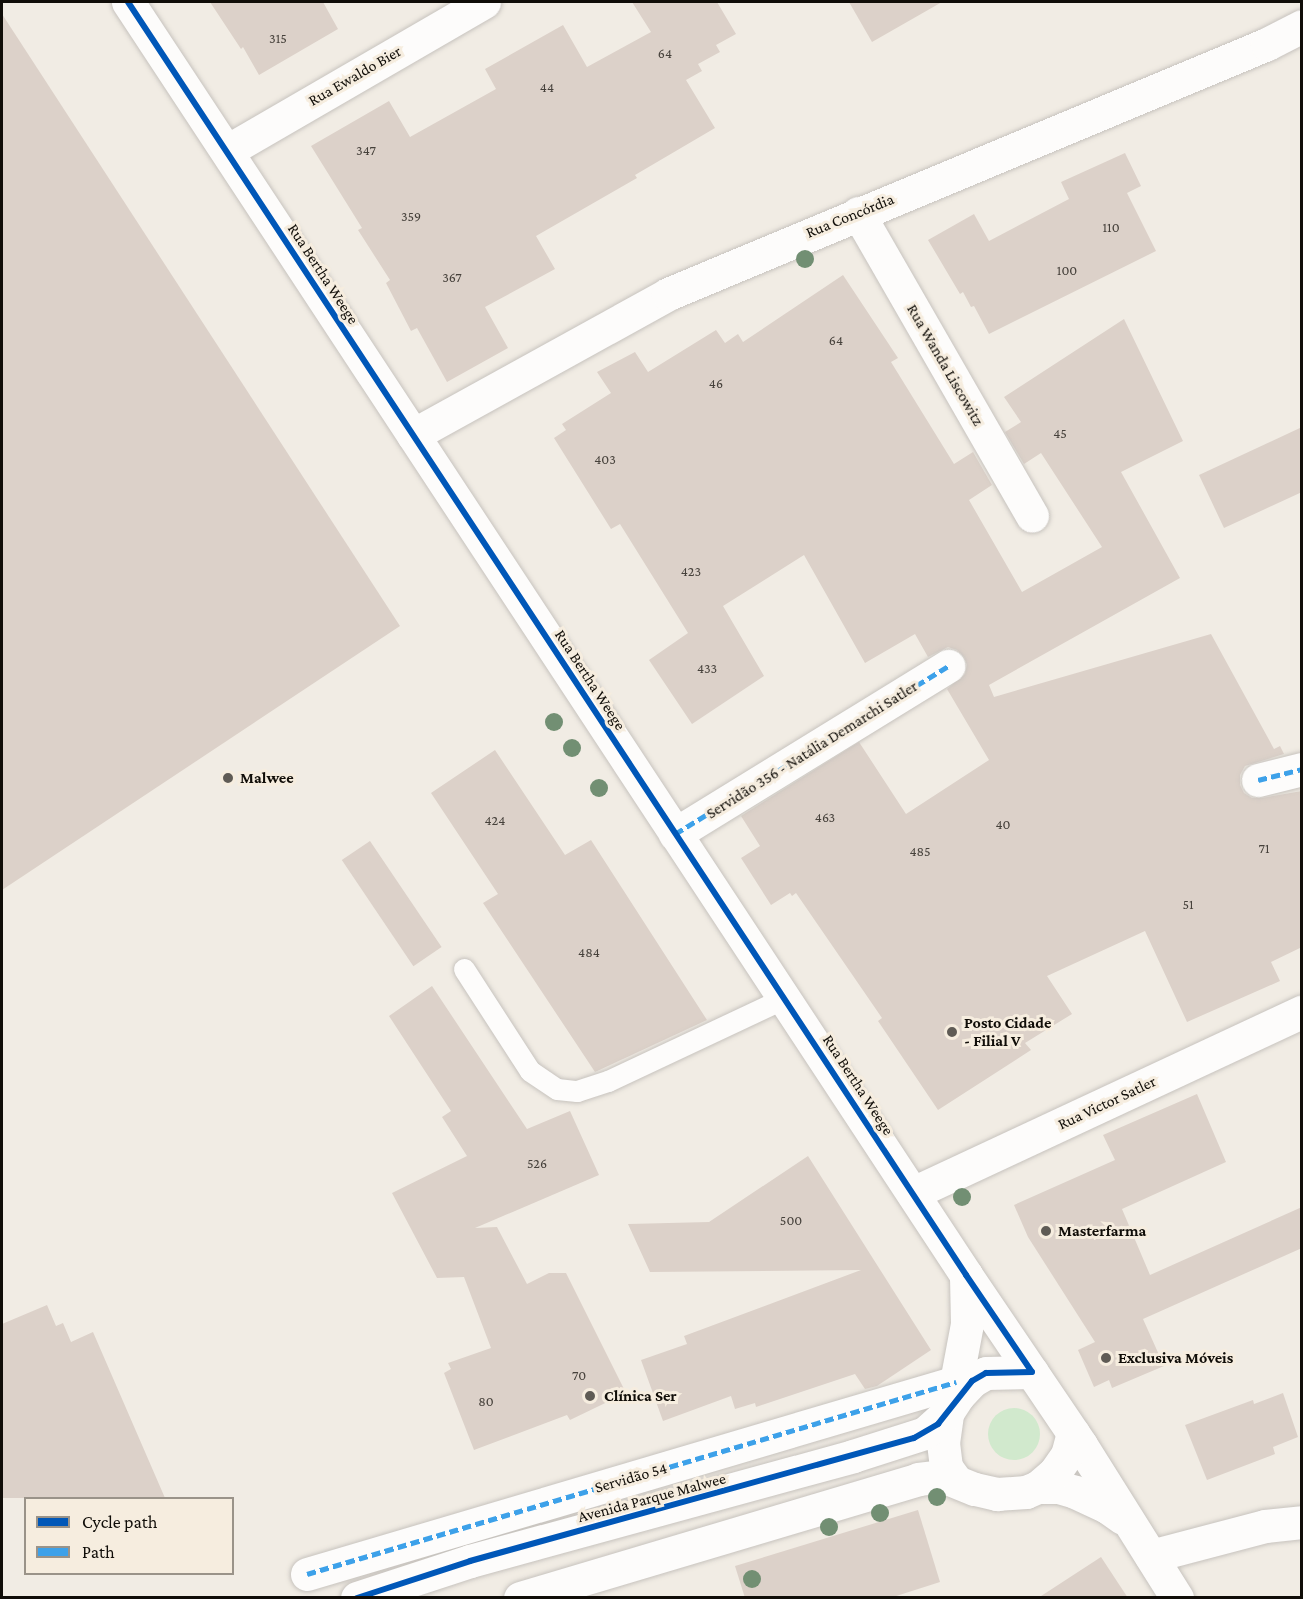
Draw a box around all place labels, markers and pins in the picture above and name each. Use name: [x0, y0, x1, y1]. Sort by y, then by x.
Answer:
place label: Malwee: [240, 768, 294, 788]
marker: Malwee: [221, 771, 235, 785]
place label: Posto Cidade - Filial V: [964, 1013, 1051, 1051]
marker: Posto Cidade - Filial V: [945, 1025, 959, 1039]
place label: Masterfarma: [1058, 1221, 1146, 1241]
marker: Masterfarma: [1039, 1224, 1053, 1238]
place label: Exclusiva Móveis: [1118, 1348, 1233, 1368]
marker: Exclusiva Móveis: [1099, 1351, 1113, 1365]
place label: Clínica Ser: [604, 1386, 677, 1406]
marker: Clínica Ser: [581, 1387, 599, 1405]

